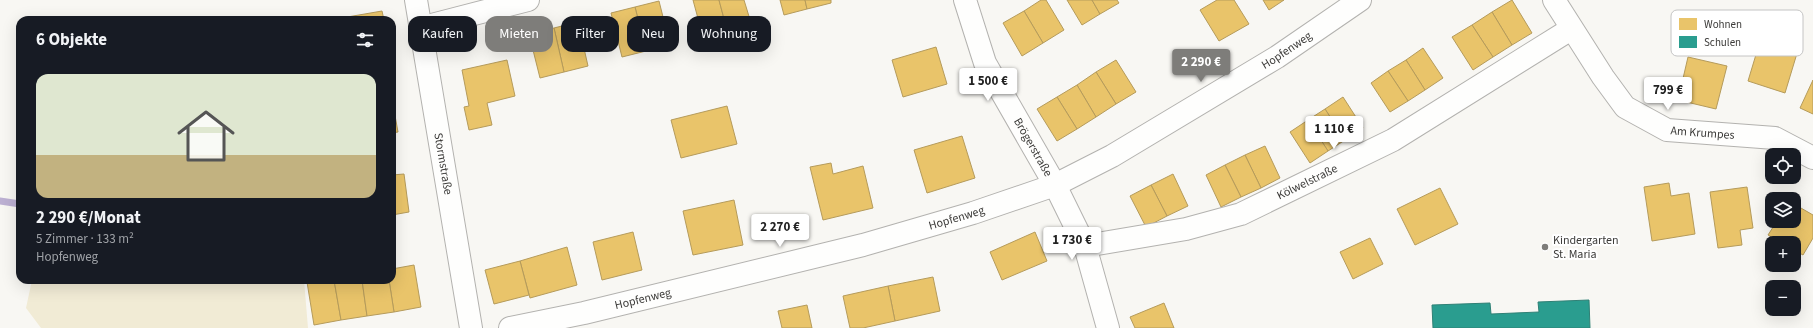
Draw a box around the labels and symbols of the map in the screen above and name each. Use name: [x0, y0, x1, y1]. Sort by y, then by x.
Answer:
legend: [1671, 10, 1803, 56]
text: Wohnen: [1704, 17, 1742, 32]
street label: Hopfenweg: [1258, 27, 1315, 73]
text: Schulen: [1704, 35, 1741, 50]
pin: 2 290 €: [1164, 49, 1238, 83]
pin: 1 500 €: [951, 68, 1025, 102]
pin: 799 €: [1640, 77, 1696, 111]
street label: Brögerstraße: [1010, 115, 1057, 180]
pin: 1 110 €: [1297, 116, 1371, 150]
street label: Am Krumpes: [1670, 122, 1735, 143]
street label: Stormstraße: [430, 132, 457, 196]
street label: Kölwelstraße: [1274, 160, 1340, 204]
street label: Hopfenweg: [927, 201, 987, 234]
pin: 2 270 €: [743, 214, 817, 248]
pin: 1 730 €: [1035, 227, 1109, 261]
place label: Kindergarten St. Maria: [1553, 232, 1619, 263]
marker: Kindergarten St. Maria: [1540, 242, 1550, 252]
street label: Hopfenweg: [613, 284, 673, 314]

